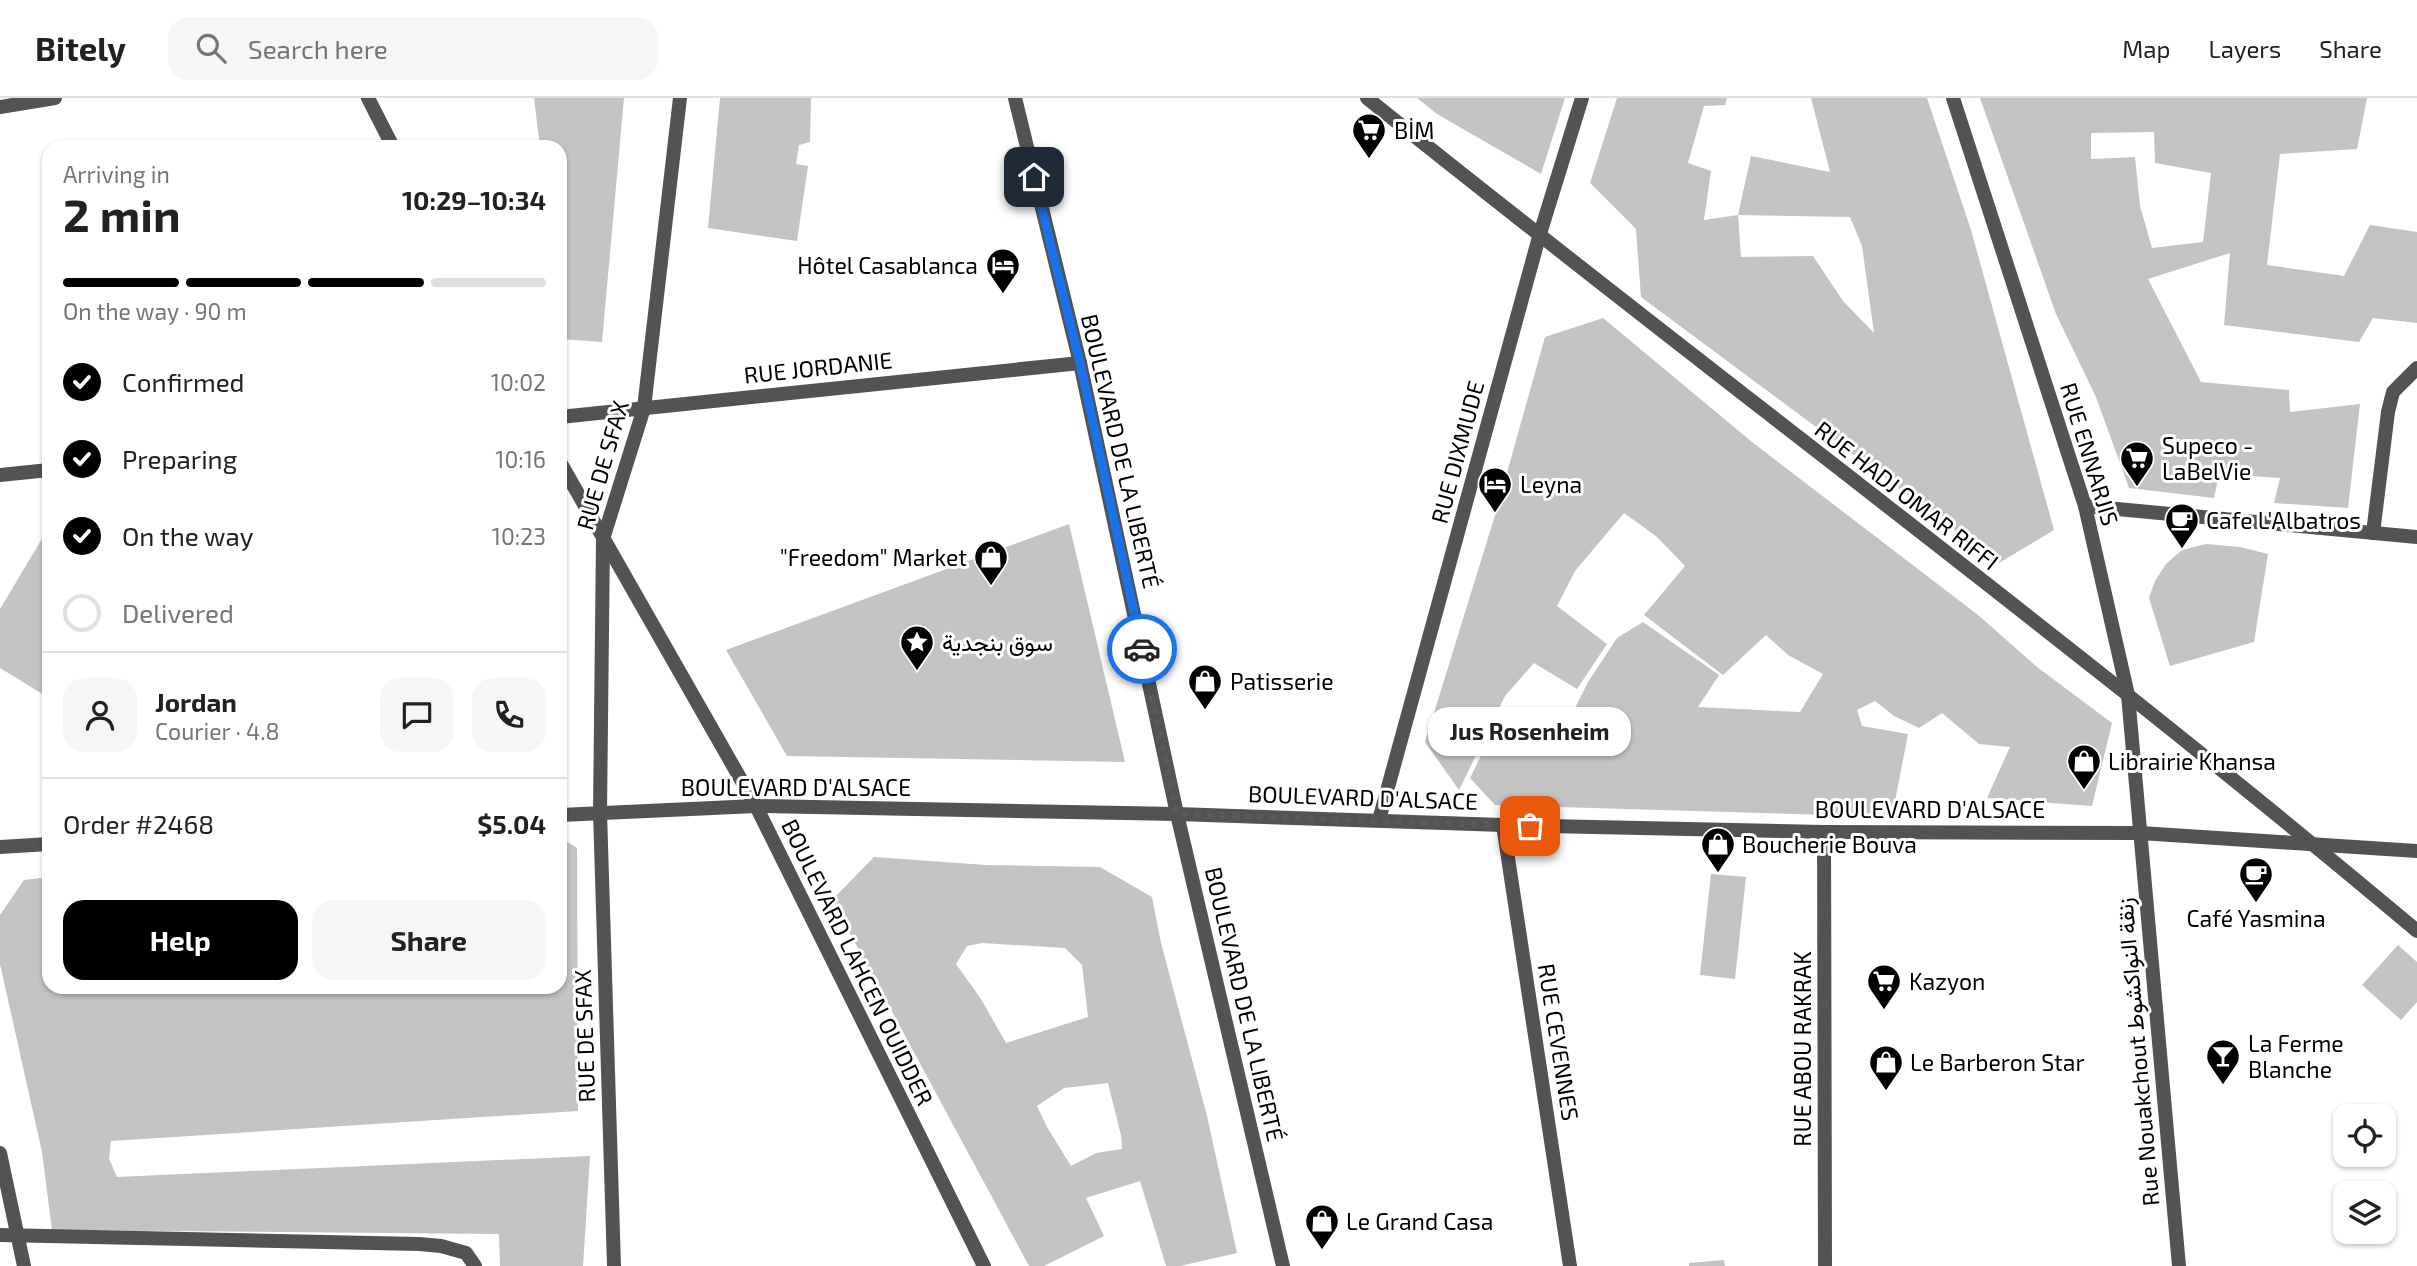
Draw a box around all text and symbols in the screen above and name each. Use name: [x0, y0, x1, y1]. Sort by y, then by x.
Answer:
search box: [168, 17, 658, 80]
text: Bitely: [35, 28, 126, 68]
icon: search: [192, 29, 230, 67]
text: Search here: [248, 33, 388, 64]
text: Map: [2122, 34, 2170, 63]
text: Layers: [2208, 34, 2281, 63]
text: Share: [2319, 34, 2382, 63]
supermarket icon: BİM: [1350, 111, 1388, 160]
place label: BİM: [1394, 116, 1434, 144]
pin: [1004, 147, 1064, 207]
icon: home: [1015, 158, 1053, 196]
text: Arriving in: [63, 160, 170, 188]
text: 10:29–10:34: [402, 184, 546, 215]
text: 2 min: [63, 186, 181, 241]
hotel icon: Hôtel Casablanca: [984, 246, 1022, 295]
place label: Hôtel Casablanca: [797, 251, 978, 279]
text: On the way · 90 m: [63, 297, 247, 325]
street label: BOULEVARD DE LA LIBERTÉ: [1076, 311, 1166, 591]
street label: RUE JORDANIE: [742, 345, 894, 389]
icon: check: [63, 363, 101, 401]
text: Confirmed: [122, 366, 245, 397]
text: 10:02: [491, 368, 546, 396]
street label: RUE DIXMUDE: [1425, 378, 1489, 526]
street label: RUE ENNARJIS: [2055, 379, 2125, 529]
street label: RUE DE SFAX: [570, 397, 634, 533]
street label: RUE HADJ OMAR RIFFI: [1810, 415, 2004, 575]
place label: Supeco - LaBelVie: [2162, 431, 2253, 485]
supermarket icon: Supeco - LaBelVie: [2118, 439, 2156, 488]
icon: check: [63, 440, 101, 478]
text: Preparing: [122, 443, 237, 474]
text: 10:16: [495, 445, 546, 473]
hotel icon: Leyna: [1476, 465, 1514, 514]
place label: Leyna: [1520, 470, 1582, 498]
cafe icon: Cafe L'Albatros: [2163, 501, 2201, 550]
place label: Cafe L'Albatros: [2206, 506, 2361, 534]
icon: check: [63, 517, 101, 555]
text: On the way: [122, 520, 253, 551]
text: 10:23: [492, 522, 546, 550]
shop icon: "Freedom" Market: [972, 538, 1010, 587]
place label: "Freedom" Market: [780, 543, 967, 571]
text: Delivered: [122, 597, 234, 628]
courier: [1107, 614, 1177, 684]
place icon: سوق بنجدية: [898, 623, 936, 672]
place label: سوق بنجدية: [942, 628, 1053, 658]
icon: car: [1123, 630, 1161, 668]
shop icon: Patisserie: [1186, 662, 1224, 711]
place label: Patisserie: [1230, 667, 1334, 695]
button: person: [63, 678, 137, 752]
button: chat: [380, 678, 454, 752]
button: phone: [472, 678, 546, 752]
text: Jordan: [155, 686, 237, 717]
callout: Jus Rosenheim: [1428, 707, 1632, 756]
text: Courier · 4.8: [155, 717, 279, 745]
text: Jus Rosenheim: [1449, 717, 1610, 745]
shop icon: Librairie Khansa: [2065, 742, 2103, 791]
place label: Librairie Khansa: [2108, 747, 2276, 775]
street label: BOULEVARD D'ALSACE: [681, 773, 911, 801]
street label: BOULEVARD D'ALSACE: [1247, 779, 1479, 815]
street label: BOULEVARD D'ALSACE: [1815, 795, 2045, 823]
pin: [1500, 796, 1560, 856]
icon: bag: [1511, 807, 1549, 845]
text: Order #2468: [63, 808, 214, 839]
text: $5.04: [477, 808, 546, 839]
street label: BOULEVARD LAHCEN OUIDDER: [776, 814, 940, 1110]
shop icon: Boucherie Bouva: [1699, 825, 1737, 874]
place label: Boucherie Bouva: [1742, 830, 1917, 858]
cafe icon: Café Yasmina: [2237, 855, 2275, 904]
street label: BOULEVARD DE LA LIBERTÉ: [1200, 864, 1290, 1144]
street label: Rue Nouakchout زنقة النواكشوط: [2110, 896, 2166, 1207]
button: Help: [63, 900, 298, 980]
button: Share: [312, 900, 546, 980]
place label: Café Yasmina: [2186, 904, 2326, 932]
street label: RUE ABOU RAKRAK: [1788, 951, 1816, 1147]
street label: RUE CEVENNES: [1533, 961, 1585, 1123]
supermarket icon: Kazyon: [1865, 962, 1903, 1011]
place label: Kazyon: [1909, 967, 1985, 995]
street label: RUE DE SFAX: [568, 969, 600, 1103]
place label: La Ferme Blanche: [2248, 1029, 2344, 1083]
bar icon: La Ferme Blanche: [2204, 1037, 2242, 1086]
shop icon: Le Barberon Star: [1867, 1043, 1905, 1092]
place label: Le Barberon Star: [1910, 1048, 2085, 1076]
map controls: [2333, 1104, 2396, 1244]
button: locate: [2333, 1104, 2396, 1167]
button: layers: [2333, 1181, 2396, 1244]
shop icon: Le Grand Casa: [1303, 1202, 1341, 1251]
place label: Le Grand Casa: [1346, 1207, 1493, 1235]

